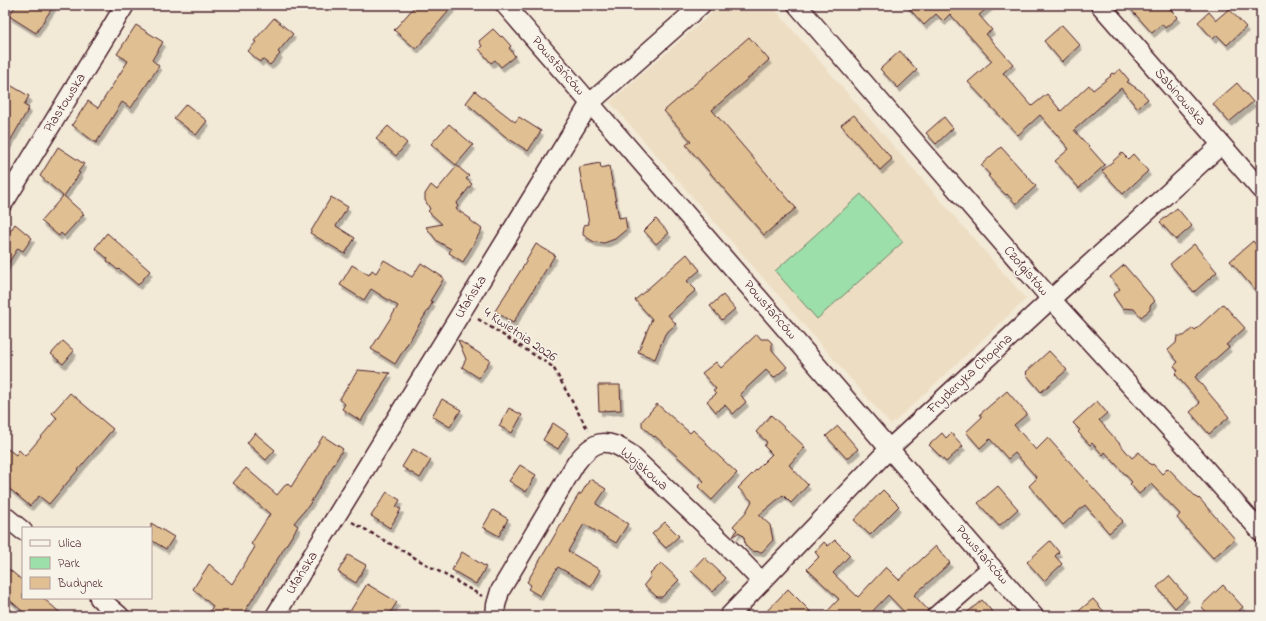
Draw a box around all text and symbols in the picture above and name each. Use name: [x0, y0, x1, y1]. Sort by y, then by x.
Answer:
street label: Powstańców: [526, 32, 590, 100]
street label: Sabinowska: [1149, 63, 1211, 131]
street label: Piastowska: [38, 69, 92, 137]
street label: Czołgistów: [997, 241, 1054, 301]
street label: Ułańska: [450, 271, 492, 323]
street label: Powstańców: [738, 276, 802, 344]
street label: 4 Kwietnia 2026: [479, 302, 561, 368]
street label: Fryderyka Chopina: [922, 329, 1018, 421]
street label: Wojskowa: [615, 442, 673, 496]
street label: Powstańców: [950, 521, 1014, 589]
legend: [22, 527, 152, 599]
text: Ulica: [58, 535, 82, 553]
street label: Ułańska: [281, 547, 323, 599]
text: Park: [58, 555, 80, 573]
text: Budynek: [57, 575, 104, 594]

